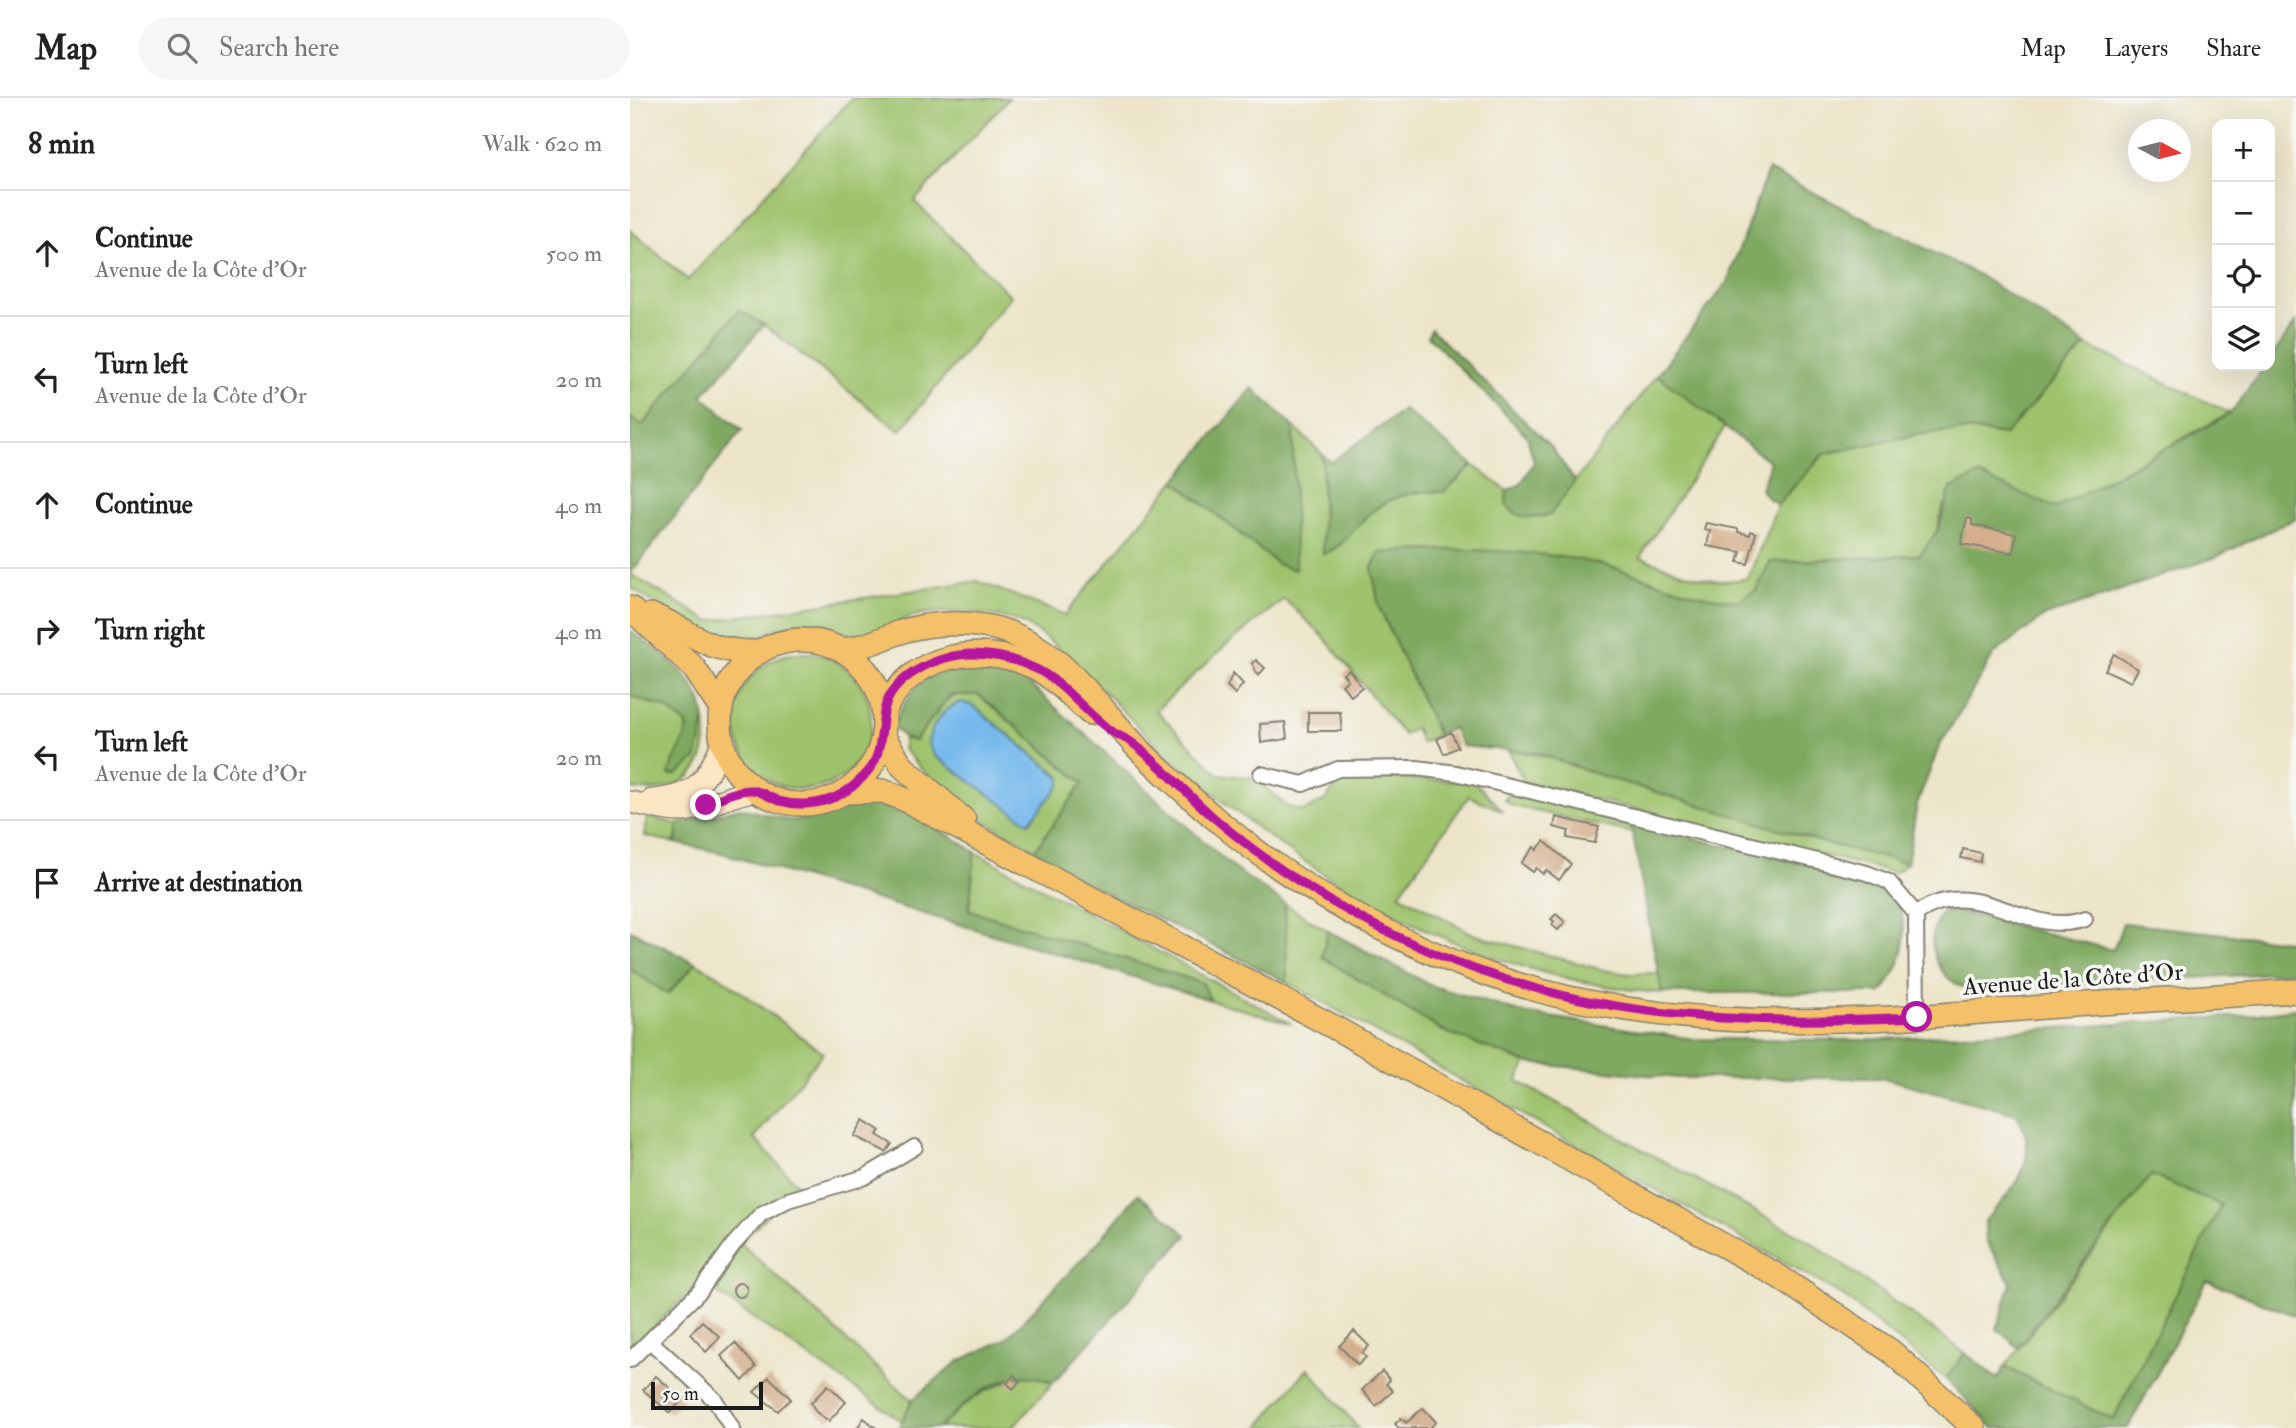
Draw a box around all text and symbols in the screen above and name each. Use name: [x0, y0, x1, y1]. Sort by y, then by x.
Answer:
search box: [139, 17, 629, 80]
text: Map: [35, 28, 97, 69]
icon: search: [163, 29, 201, 67]
text: Search here: [219, 32, 339, 64]
text: Map: [2021, 33, 2066, 64]
text: Layers: [2104, 33, 2168, 64]
text: Share: [2206, 33, 2261, 64]
north arrow: [2128, 119, 2191, 182]
map controls: [2212, 119, 2275, 371]
button: +: [2212, 119, 2275, 182]
text: 8 min: [28, 125, 95, 162]
text: Walk · 620 m: [482, 129, 602, 158]
button: −: [2212, 182, 2275, 245]
text: Continue: [95, 223, 193, 255]
icon: ahead: [28, 234, 66, 272]
text: 500 m: [546, 239, 602, 268]
button: locate: [2212, 245, 2275, 308]
text: Avenue de la Côte d'Or: [95, 255, 307, 284]
button: layers: [2212, 308, 2275, 371]
text: Turn left: [95, 349, 188, 381]
icon: left: [28, 360, 66, 398]
text: 20 m: [556, 365, 602, 394]
text: Avenue de la Côte d'Or: [95, 381, 307, 410]
icon: ahead: [28, 486, 66, 524]
text: Continue: [95, 489, 193, 521]
text: 40 m: [555, 491, 602, 520]
icon: right: [28, 612, 66, 650]
text: Turn right: [95, 615, 205, 647]
text: 40 m: [555, 617, 602, 646]
text: Turn left: [95, 727, 188, 759]
icon: left: [28, 738, 66, 776]
text: 20 m: [556, 743, 602, 772]
text: Avenue de la Côte d'Or: [95, 759, 307, 788]
route end: [690, 789, 721, 820]
icon: arrive: [28, 864, 66, 902]
text: Arrive at destination: [95, 867, 303, 899]
street label: Avenue de la Côte d'Or: [1961, 956, 2184, 1003]
route start: [1901, 1001, 1932, 1032]
scale bar: [651, 1379, 763, 1411]
text: 50 m: [662, 1382, 699, 1406]

